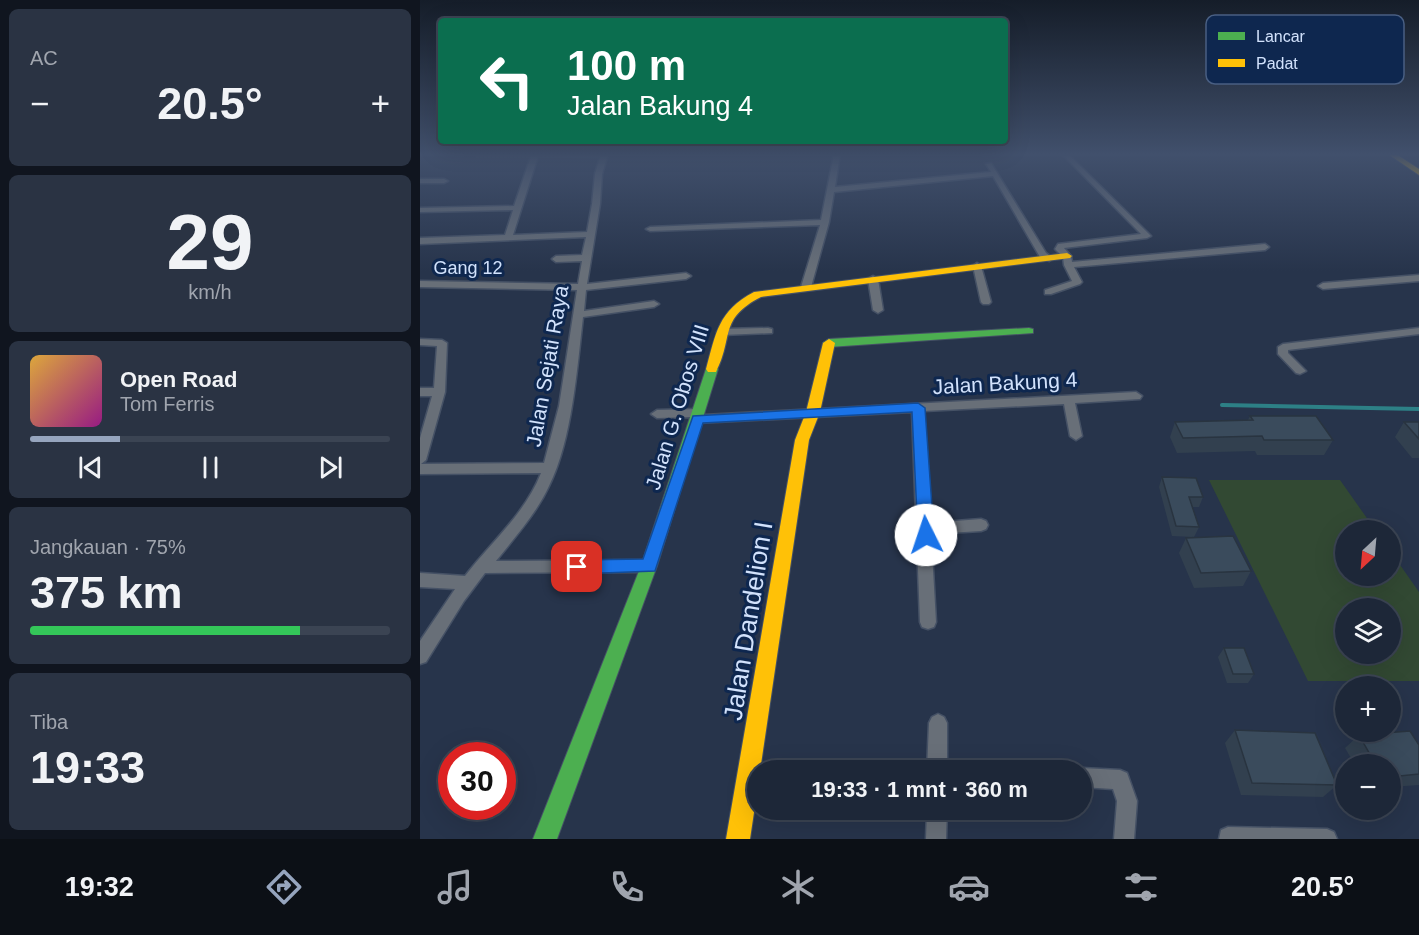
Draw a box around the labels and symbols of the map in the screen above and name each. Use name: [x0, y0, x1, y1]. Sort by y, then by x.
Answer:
legend: [1206, 15, 1404, 84]
text: Lancar: [1256, 28, 1306, 45]
text: Padat: [1256, 55, 1298, 72]
street label: Gang 12: [433, 258, 503, 278]
street label: Jalan Sejati Raya: [521, 283, 573, 448]
street label: Jalan G. Obos VIII: [641, 322, 713, 492]
street label: Jalan Bakung 4: [932, 368, 1078, 398]
position arrow: [894, 503, 958, 567]
street label: Jalan Dandelion I: [717, 519, 779, 723]
north arrow: [1335, 520, 1401, 586]
pin: [551, 541, 602, 592]
speed limit sign: 30: [438, 742, 516, 820]

